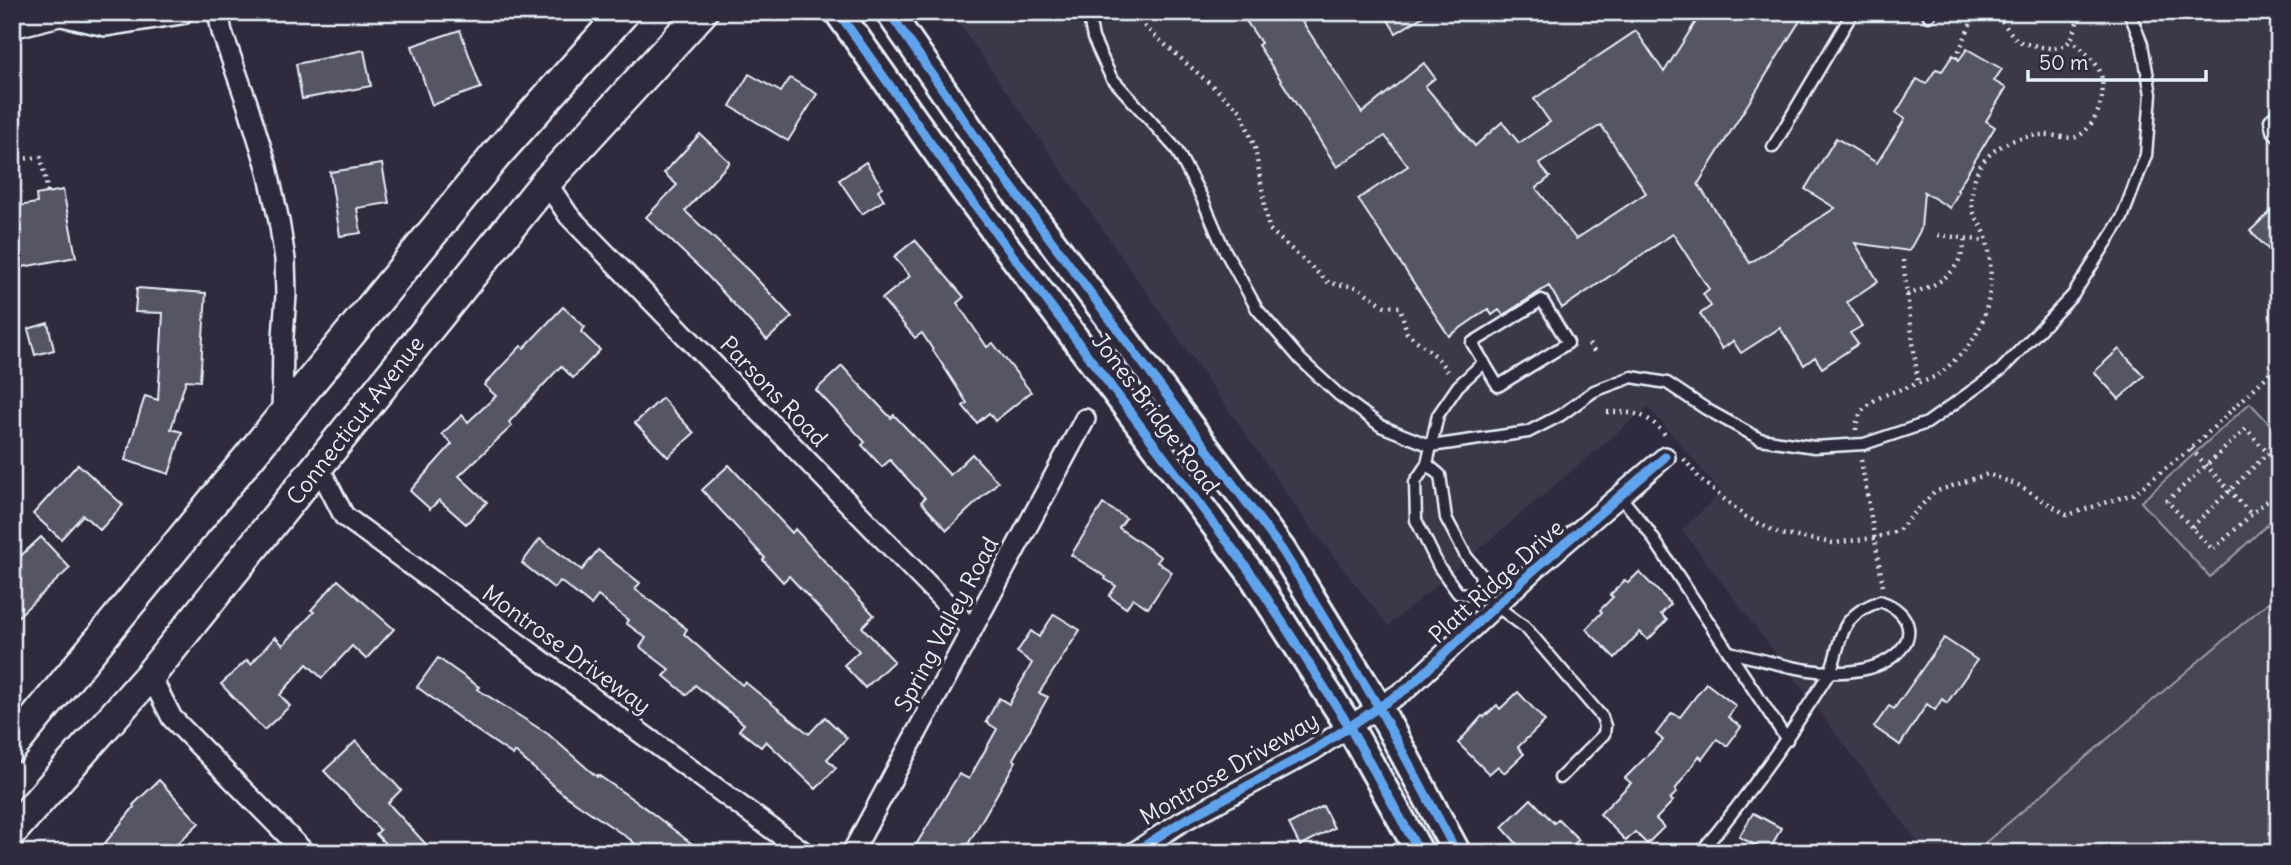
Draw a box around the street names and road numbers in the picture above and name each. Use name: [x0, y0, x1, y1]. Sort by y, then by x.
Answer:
street label: Jones Bridge Road: [1086, 327, 1226, 499]
street label: Connecticut Avenue: [280, 330, 430, 510]
street label: Parsons Road: [714, 330, 834, 452]
street label: Platt Ridge Drive: [1423, 513, 1569, 649]
street label: Spring Valley Road: [888, 532, 1004, 716]
street label: Montrose Driveway: [477, 578, 657, 720]
street label: Montrose Driveway: [1135, 705, 1323, 831]

